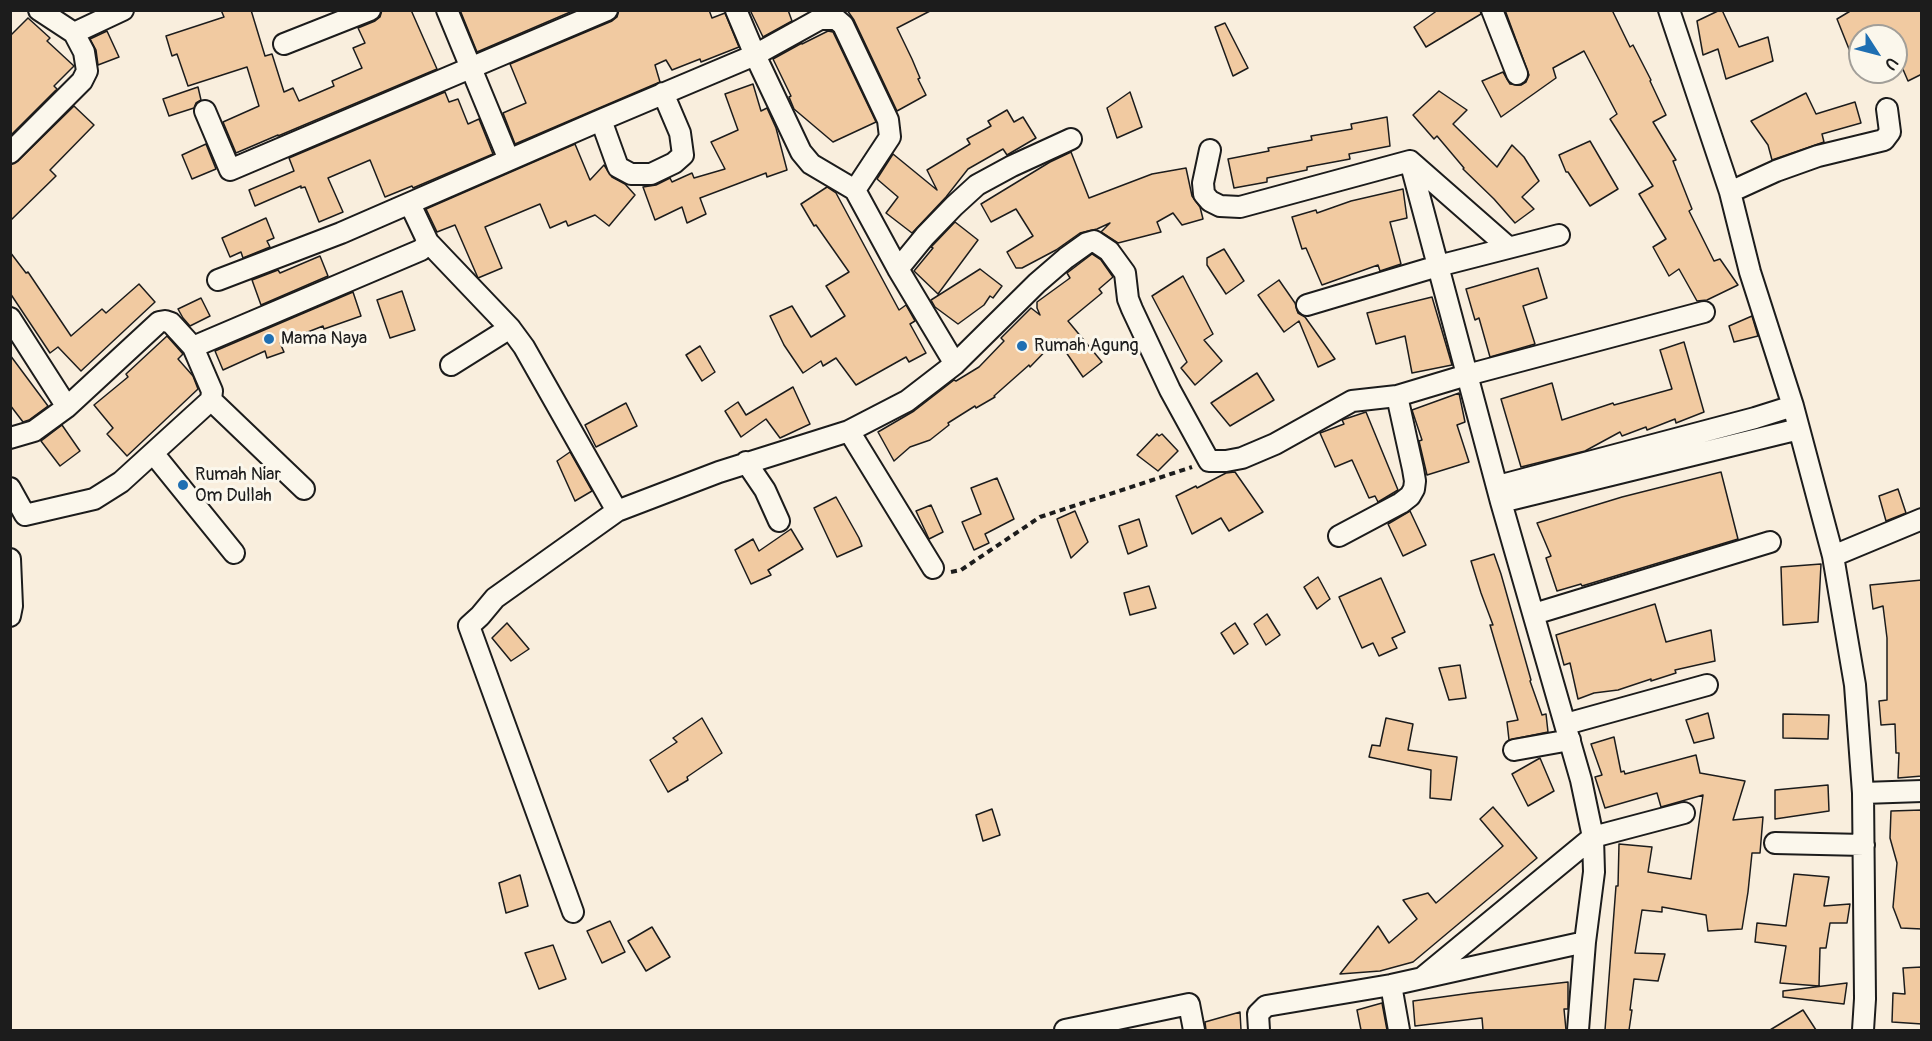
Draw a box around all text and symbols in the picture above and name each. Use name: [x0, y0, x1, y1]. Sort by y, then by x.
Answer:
north arrow: [1848, 24, 1908, 84]
text: U: [1880, 53, 1902, 74]
place label: Mama Naya: [281, 328, 367, 350]
marker: Mama Naya: [262, 332, 276, 346]
place label: Rumah Agung: [1034, 335, 1139, 357]
marker: Rumah Agung: [1015, 339, 1029, 353]
place label: Rumah Niar Om Dullah: [195, 464, 281, 506]
marker: Rumah Niar Om Dullah: [176, 478, 190, 492]

